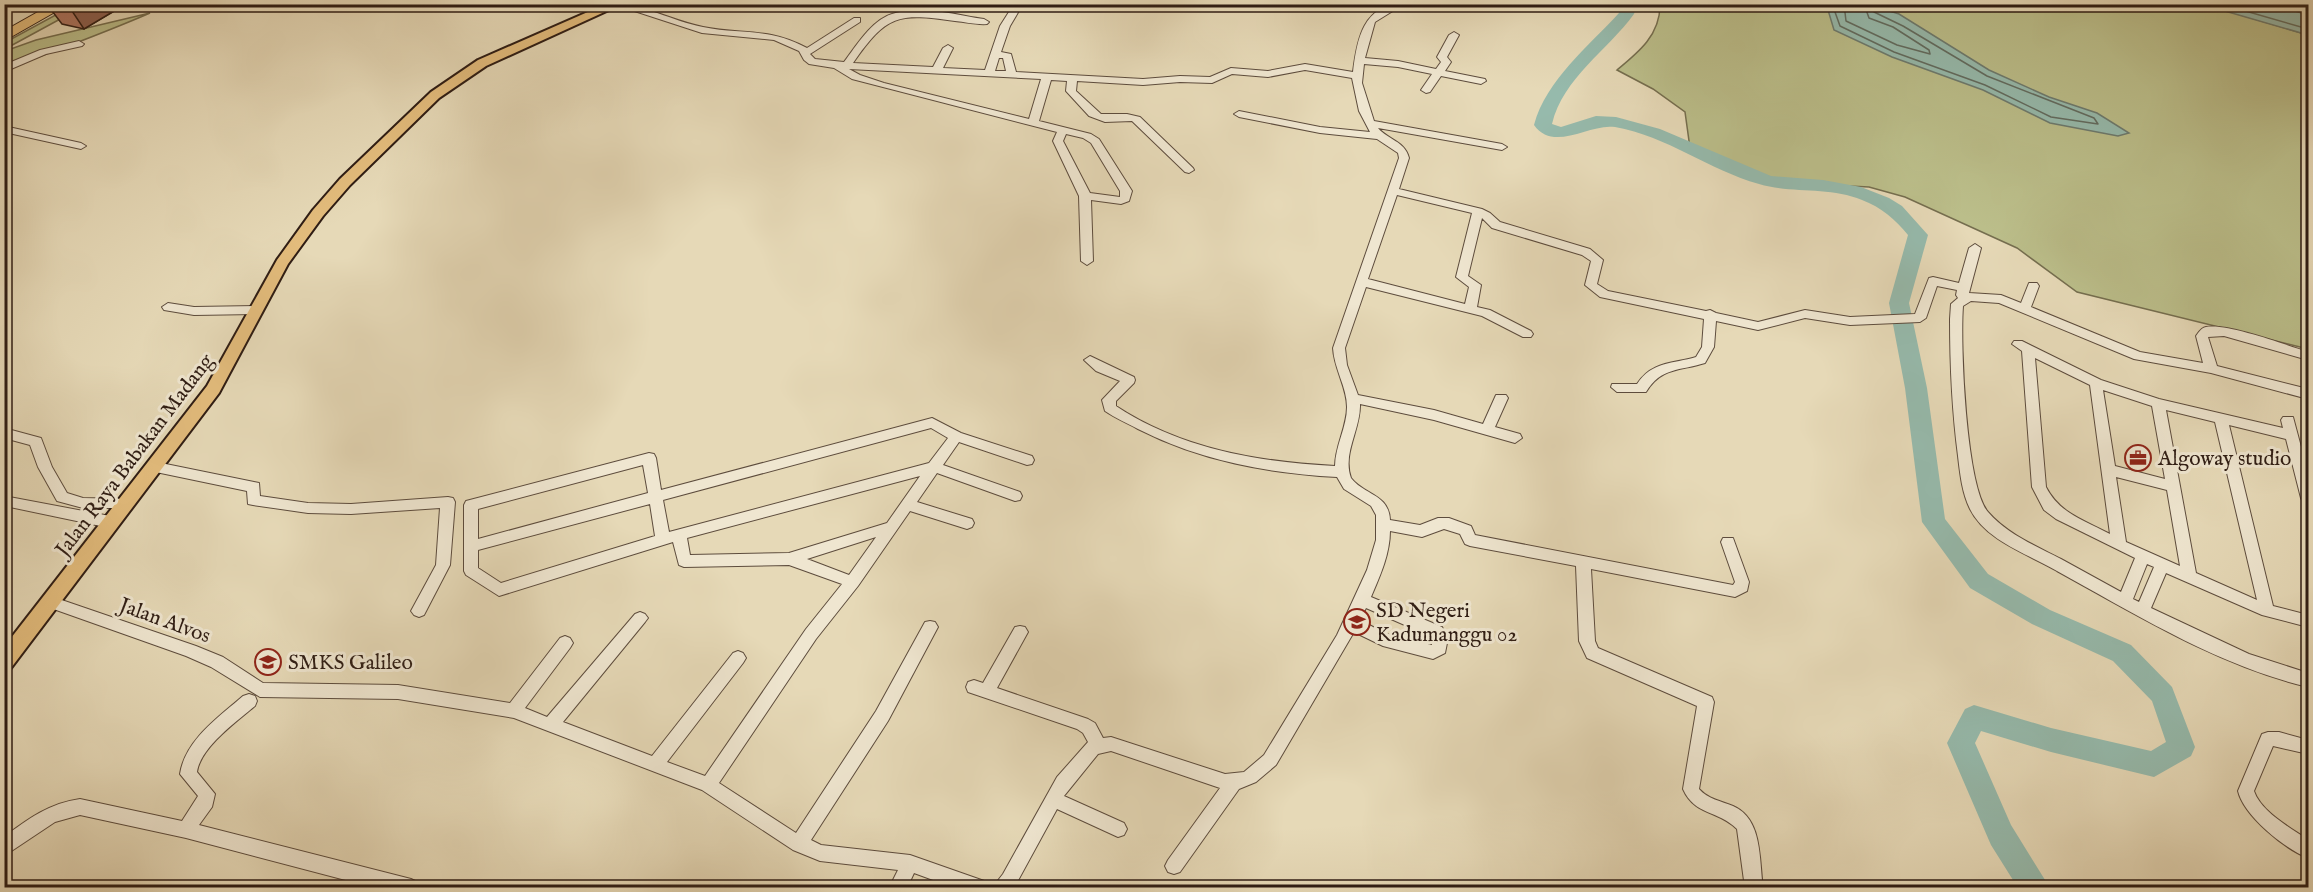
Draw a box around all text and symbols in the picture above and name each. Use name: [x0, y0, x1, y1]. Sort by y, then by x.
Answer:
street label: Jalan Raya Babakan Madang: [49, 349, 221, 564]
office icon: Algoway studio: [2123, 443, 2153, 473]
place label: Algoway studio: [2157, 446, 2291, 473]
street label: Jalan Alvos: [113, 592, 214, 650]
place label: SD Negeri Kadumanggu 02: [1376, 598, 1517, 649]
school or university icon: SD Negeri Kadumanggu 02: [1342, 607, 1372, 637]
school or university icon: SMKS Galileo: [253, 647, 283, 677]
place label: SMKS Galileo: [288, 650, 413, 677]

